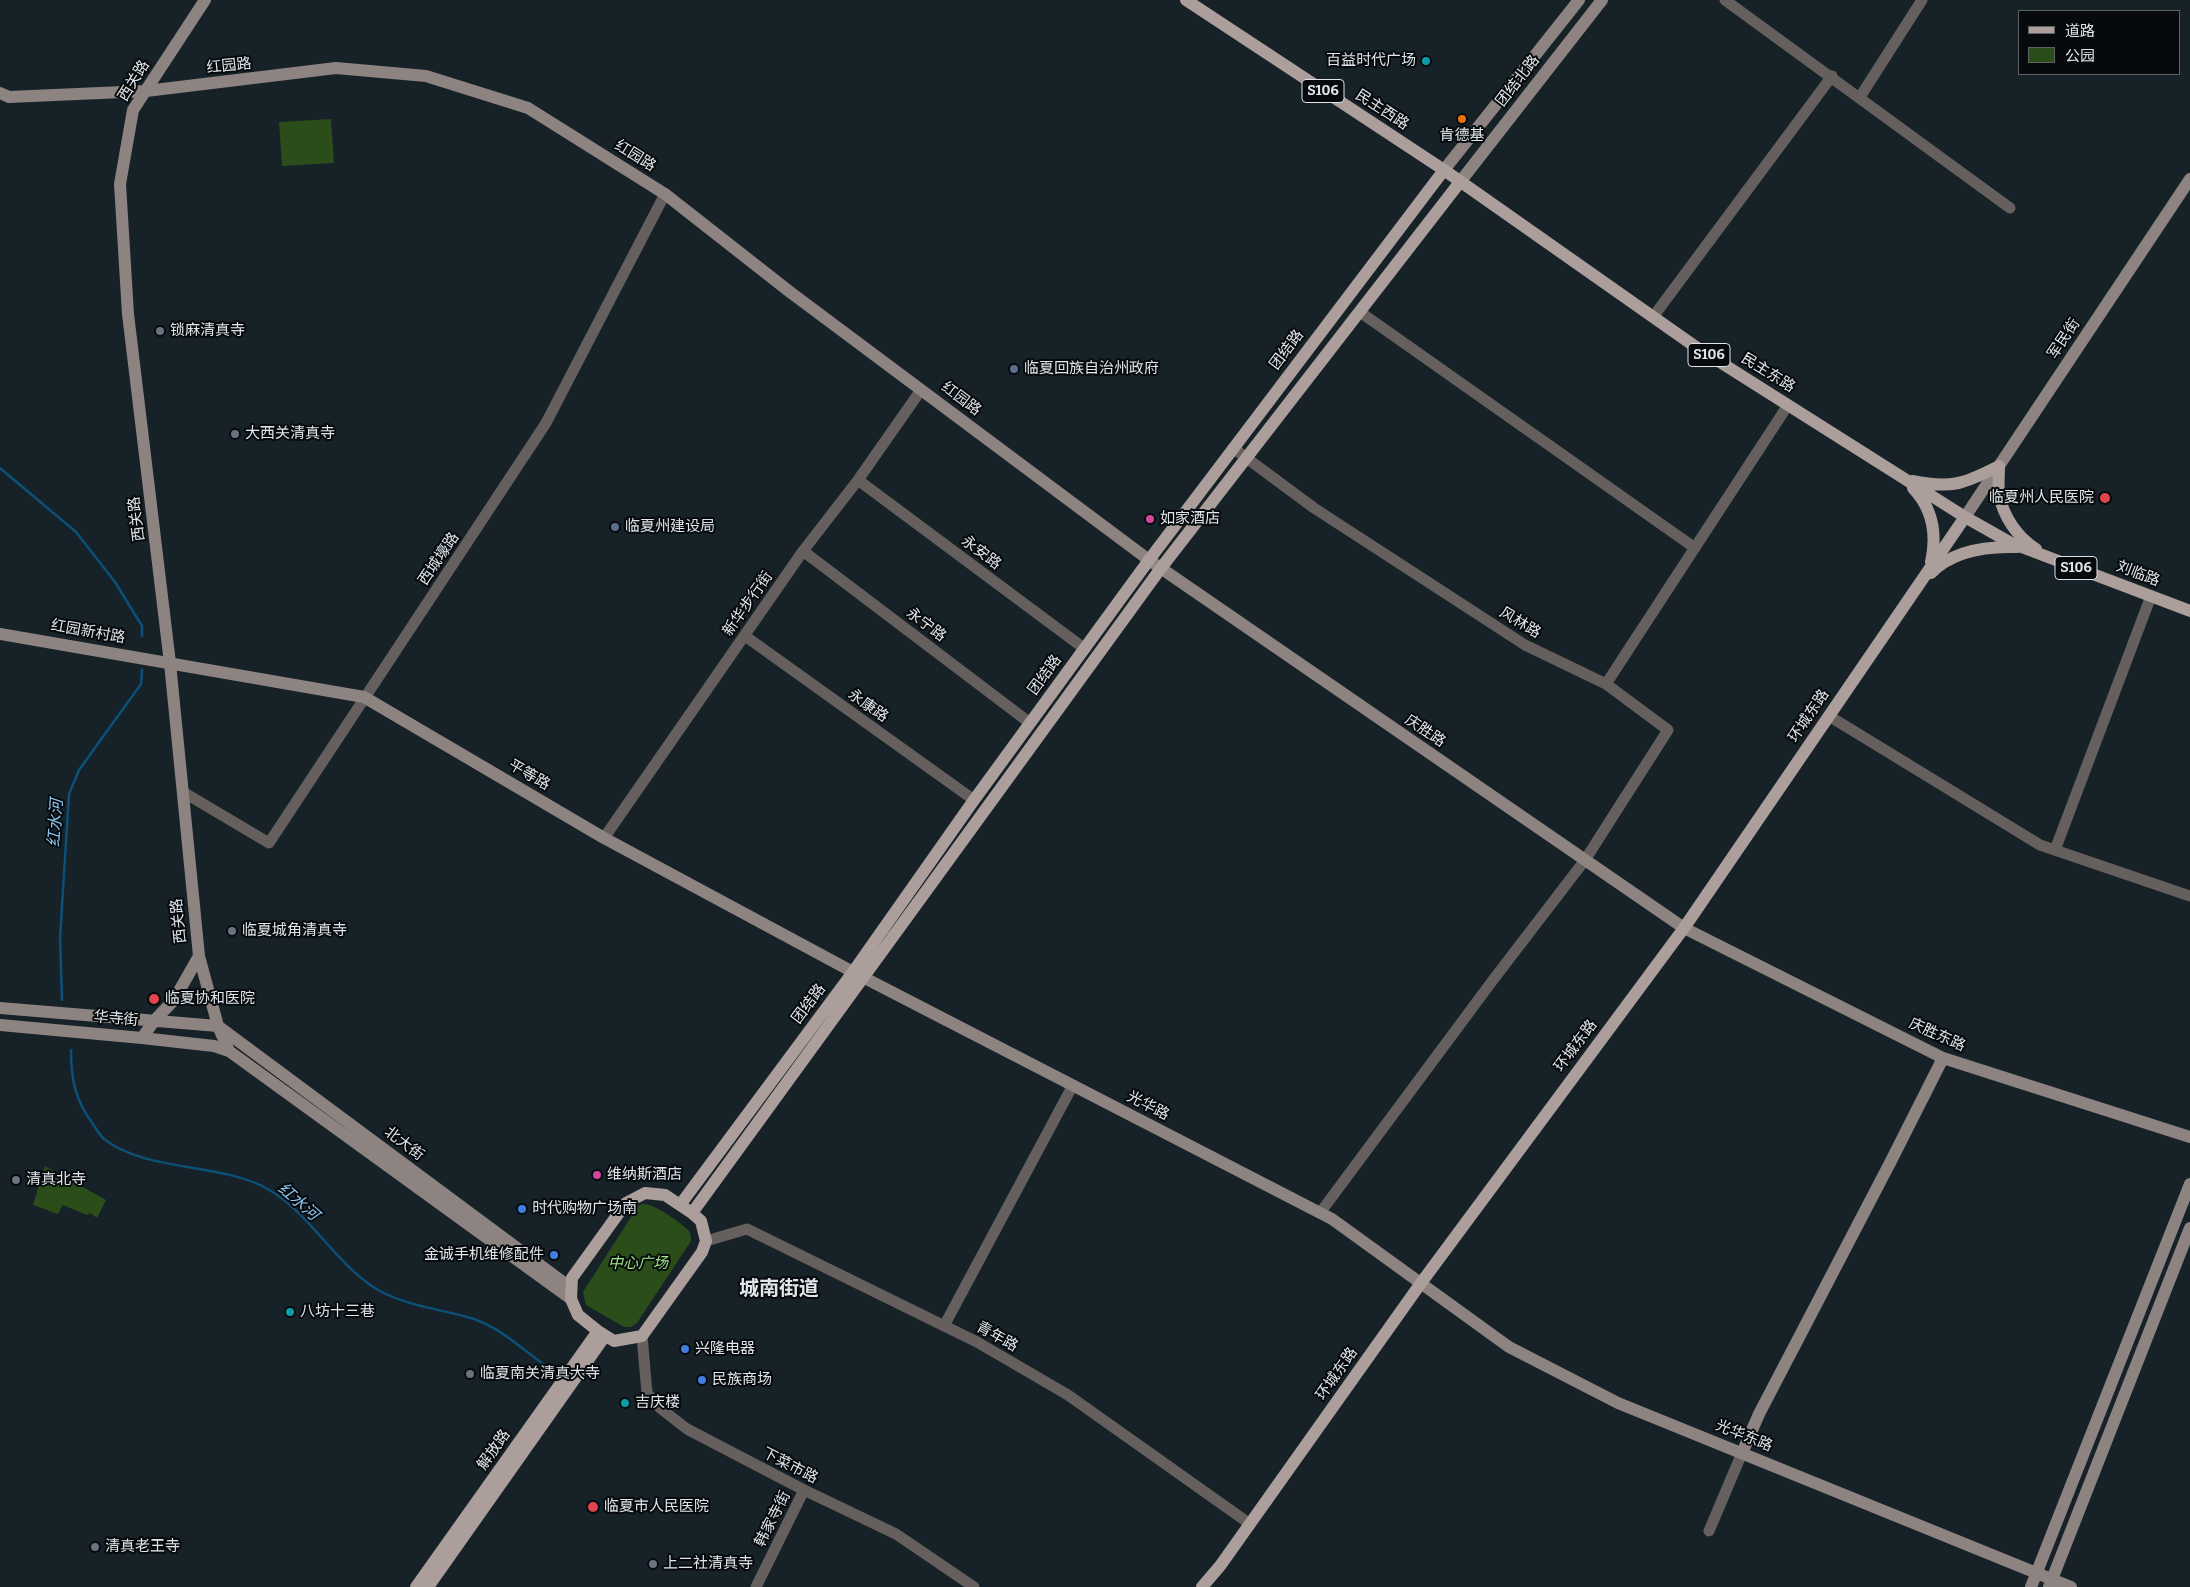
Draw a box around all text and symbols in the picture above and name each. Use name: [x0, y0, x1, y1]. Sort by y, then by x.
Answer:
legend: [2018, 10, 2180, 75]
text: 道路: [2065, 22, 2095, 40]
text: 公园: [2065, 47, 2095, 65]
place label: 百益时代广场: [1326, 52, 1416, 70]
street label: 团结北路: [1492, 52, 1544, 110]
street label: 红园路: [206, 55, 252, 77]
marker: 百益时代广场: [1420, 55, 1432, 67]
street label: 西关路: [114, 57, 154, 105]
road number: S106: [1302, 80, 1344, 102]
street label: 民主西路: [1352, 86, 1412, 134]
marker: 肯德基: [1456, 113, 1468, 125]
place label: 肯德基: [1440, 127, 1484, 145]
street label: 红园路: [611, 136, 659, 176]
street label: 军民街: [2044, 315, 2084, 363]
place label: 锁麻清真寺: [170, 322, 245, 340]
marker: 锁麻清真寺: [154, 325, 166, 337]
street label: 团结路: [1266, 327, 1308, 373]
road number: S106: [1688, 344, 1730, 366]
street label: 民主东路: [1738, 349, 1798, 397]
place label: 临夏回族自治州政府: [1024, 360, 1159, 378]
marker: 临夏回族自治州政府: [1008, 363, 1020, 375]
street label: 红园路: [938, 378, 984, 420]
place label: 大西关清真寺: [245, 425, 335, 443]
marker: 大西关清真寺: [229, 428, 241, 440]
place label: 临夏州人民医院: [1989, 489, 2094, 507]
marker: 临夏州人民医院: [2098, 491, 2112, 505]
street label: 西关路: [125, 496, 149, 542]
place label: 如家酒店: [1160, 510, 1220, 528]
marker: 如家酒店: [1144, 513, 1156, 525]
place label: 临夏州建设局: [625, 518, 715, 536]
marker: 临夏州建设局: [609, 521, 621, 533]
street label: 西城壕路: [415, 529, 463, 589]
street label: 永安路: [958, 532, 1004, 574]
road number: S106: [2055, 556, 2097, 580]
street label: 刘临路: [2114, 558, 2162, 590]
street label: 新华步行街: [719, 568, 777, 640]
street label: 永宁路: [903, 604, 949, 646]
street label: 风林路: [1496, 604, 1544, 642]
street label: 红园新村路: [50, 617, 126, 647]
street label: 团结路: [1024, 652, 1066, 698]
street label: 永康路: [844, 686, 892, 726]
street label: 环城东路: [1785, 686, 1833, 746]
street label: 庆胜路: [1401, 711, 1449, 751]
street label: 平等路: [505, 756, 553, 794]
water label: 红水河: [45, 798, 67, 848]
street label: 西关路: [168, 898, 190, 944]
place label: 临夏城角清真寺: [242, 922, 347, 940]
marker: 临夏城角清真寺: [226, 925, 238, 937]
street label: 团结路: [788, 981, 830, 1027]
place label: 临夏协和医院: [165, 990, 255, 1008]
marker: 临夏协和医院: [147, 992, 161, 1006]
street label: 华寺街: [93, 1008, 139, 1030]
street label: 庆胜东路: [1906, 1015, 1968, 1055]
street label: 环城东路: [1551, 1017, 1601, 1075]
street label: 光华路: [1124, 1088, 1172, 1124]
street label: 北大街: [381, 1123, 427, 1165]
place label: 维纳斯酒店: [607, 1166, 682, 1184]
marker: 维纳斯酒店: [591, 1169, 603, 1181]
place label: 清真北寺: [26, 1171, 86, 1189]
marker: 清真北寺: [10, 1174, 22, 1186]
water label: 红水河: [274, 1179, 322, 1225]
place label: 时代购物广场南: [532, 1200, 637, 1218]
marker: 时代购物广场南: [516, 1203, 528, 1215]
place label: 金诚手机维修配件: [424, 1246, 544, 1264]
marker: 金诚手机维修配件: [548, 1249, 560, 1261]
park label: 中心广场: [608, 1255, 668, 1273]
district label: 城南街道: [739, 1277, 819, 1301]
place label: 八坊十三巷: [300, 1303, 375, 1321]
marker: 八坊十三巷: [284, 1306, 296, 1318]
street label: 青年路: [973, 1318, 1021, 1356]
place label: 兴隆电器: [695, 1340, 755, 1358]
marker: 兴隆电器: [679, 1343, 691, 1355]
street label: 环城东路: [1312, 1344, 1362, 1404]
place label: 临夏南关清真大寺: [480, 1365, 600, 1383]
marker: 临夏南关清真大寺: [464, 1368, 476, 1380]
place label: 民族商场: [712, 1371, 772, 1389]
marker: 民族商场: [696, 1374, 708, 1386]
place label: 吉庆楼: [635, 1394, 680, 1412]
marker: 吉庆楼: [619, 1397, 631, 1409]
street label: 光华东路: [1713, 1416, 1775, 1456]
street label: 解放路: [474, 1426, 514, 1474]
street label: 下菜市路: [759, 1444, 821, 1488]
street label: 韩家寺街: [751, 1488, 795, 1550]
place label: 临夏市人民医院: [604, 1498, 709, 1516]
marker: 临夏市人民医院: [586, 1500, 600, 1514]
place label: 清真老王寺: [105, 1538, 180, 1556]
marker: 清真老王寺: [89, 1541, 101, 1553]
place label: 上二社清真寺: [663, 1555, 753, 1573]
marker: 上二社清真寺: [647, 1558, 659, 1570]

